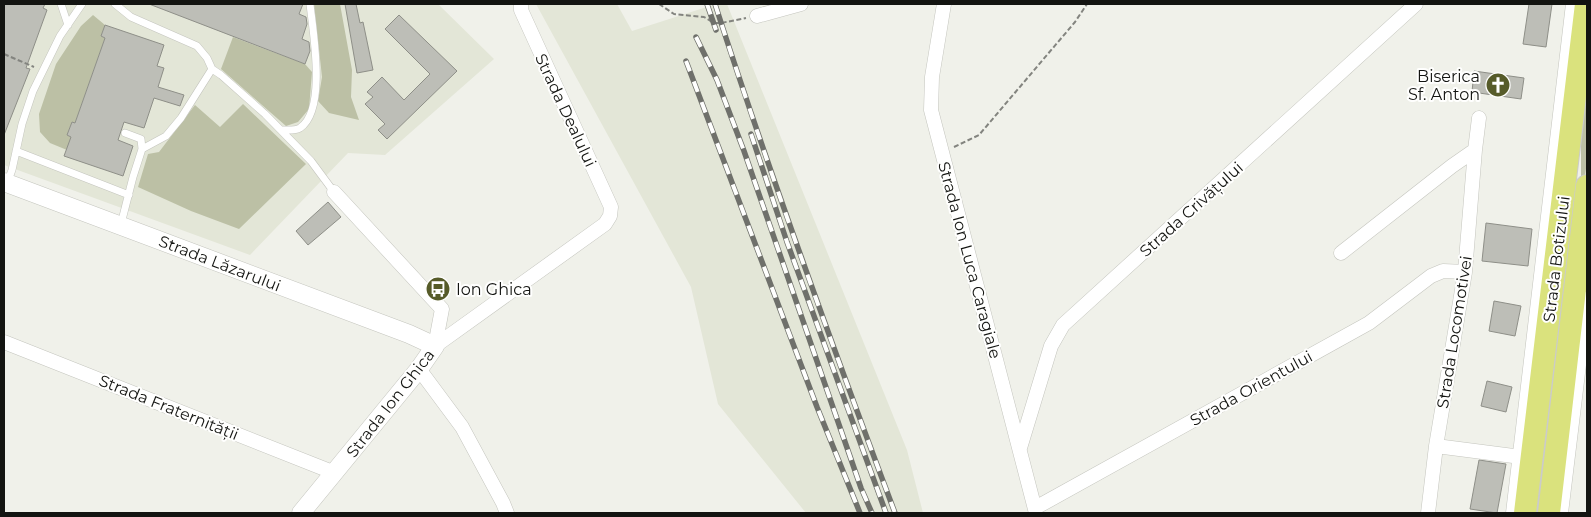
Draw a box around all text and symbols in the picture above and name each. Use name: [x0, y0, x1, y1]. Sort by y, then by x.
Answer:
street label: Strada Dealului: [531, 51, 600, 170]
place label: Biserica Sf. Anton: [1408, 67, 1480, 104]
church icon: Biserica Sf. Anton: [1485, 72, 1511, 98]
street label: Strada Crivățului: [1136, 158, 1248, 261]
street label: Strada Ion Luca Caragiale: [934, 160, 1005, 361]
street label: Strada Botizului: [1539, 195, 1574, 323]
street label: Strada Lăzarului: [156, 231, 283, 295]
street label: Strada Locomotivei: [1433, 254, 1476, 410]
bus stop icon: Ion Ghica: [425, 276, 451, 302]
place label: Ion Ghica: [456, 280, 532, 299]
street label: Strada Ion Ghica: [342, 346, 438, 461]
street label: Strada Orientului: [1187, 347, 1316, 430]
street label: Strada Fraternității: [96, 371, 241, 445]

